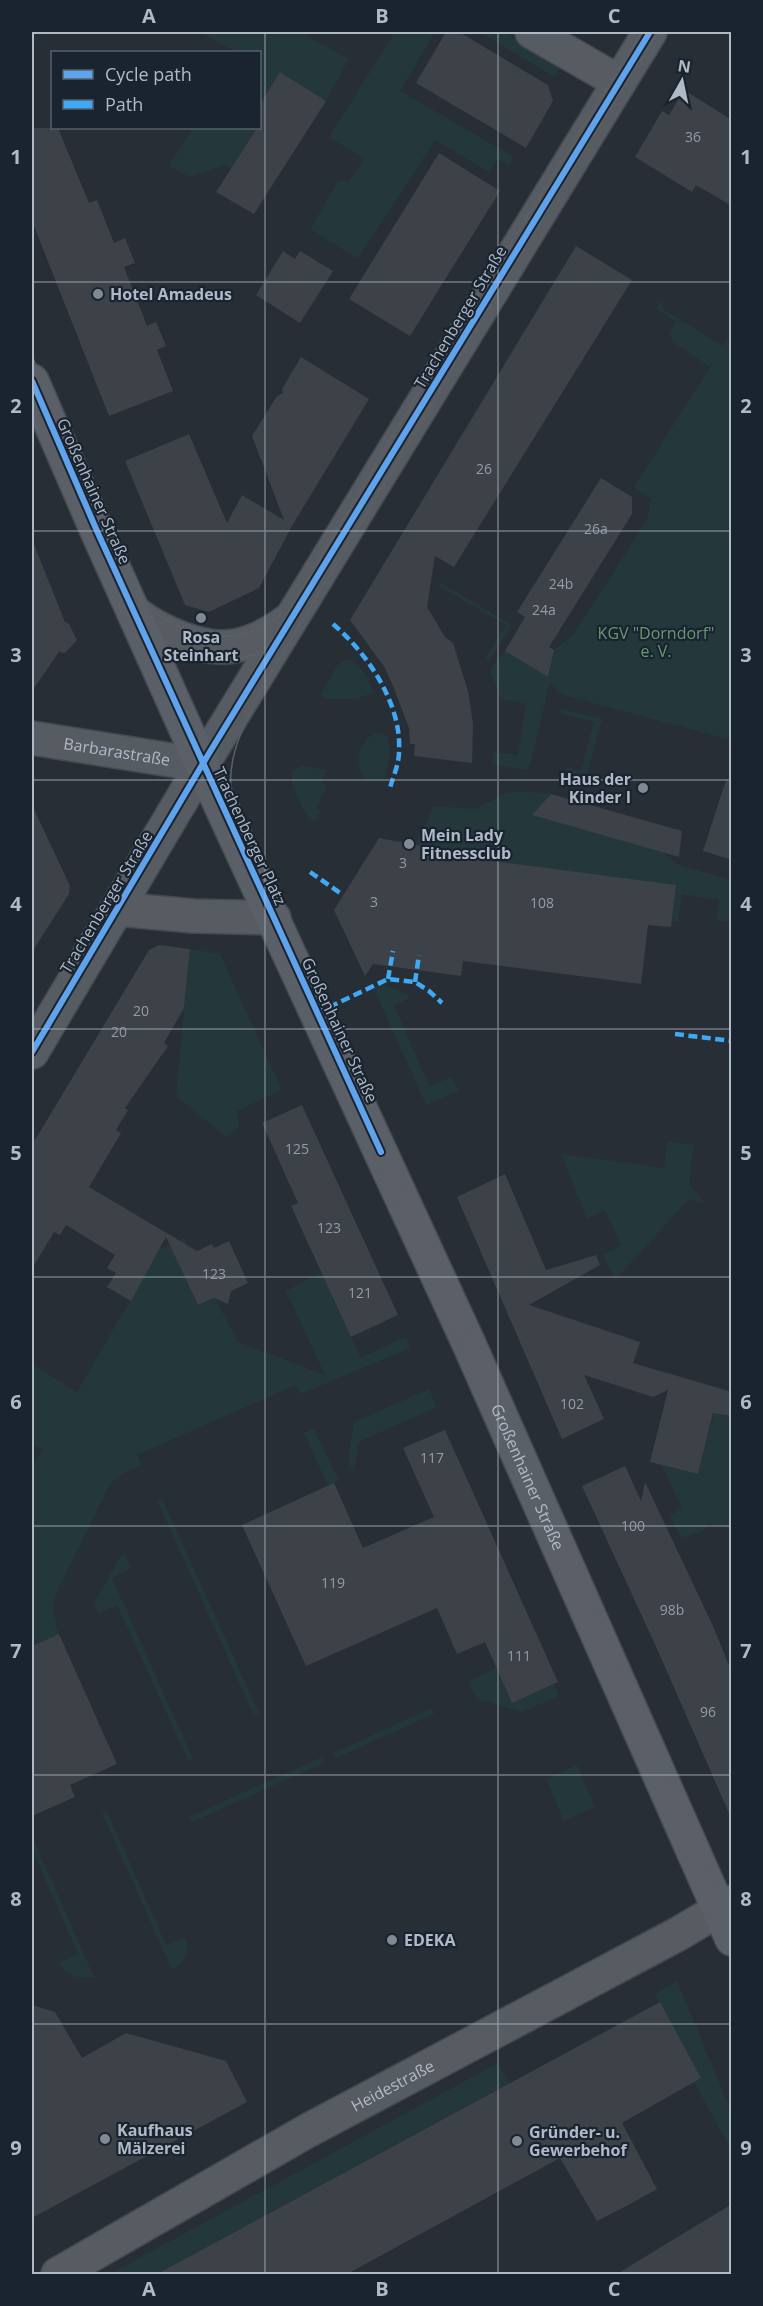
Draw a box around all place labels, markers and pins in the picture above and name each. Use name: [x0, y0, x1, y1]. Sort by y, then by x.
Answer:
place label: Hotel Amadeus: [110, 283, 232, 305]
marker: Hotel Amadeus: [91, 287, 105, 301]
marker: Rosa Steinhart: [194, 611, 208, 625]
place label: Rosa Steinhart: [164, 626, 239, 666]
place label: Haus der Kinder I: [560, 768, 631, 808]
marker: Haus der Kinder I: [636, 781, 650, 795]
place label: Mein Lady Fitnessclub: [421, 824, 511, 864]
marker: Mein Lady Fitnessclub: [402, 837, 416, 851]
place label: EDEKA: [404, 1929, 456, 1951]
marker: EDEKA: [385, 1933, 399, 1947]
place label: Kaufhaus Mälzerei: [117, 2119, 193, 2159]
place label: Gründer- u. Gewerbehof: [529, 2121, 627, 2161]
marker: Kaufhaus Mälzerei: [98, 2132, 112, 2146]
marker: Gründer- u. Gewerbehof: [510, 2134, 524, 2148]

